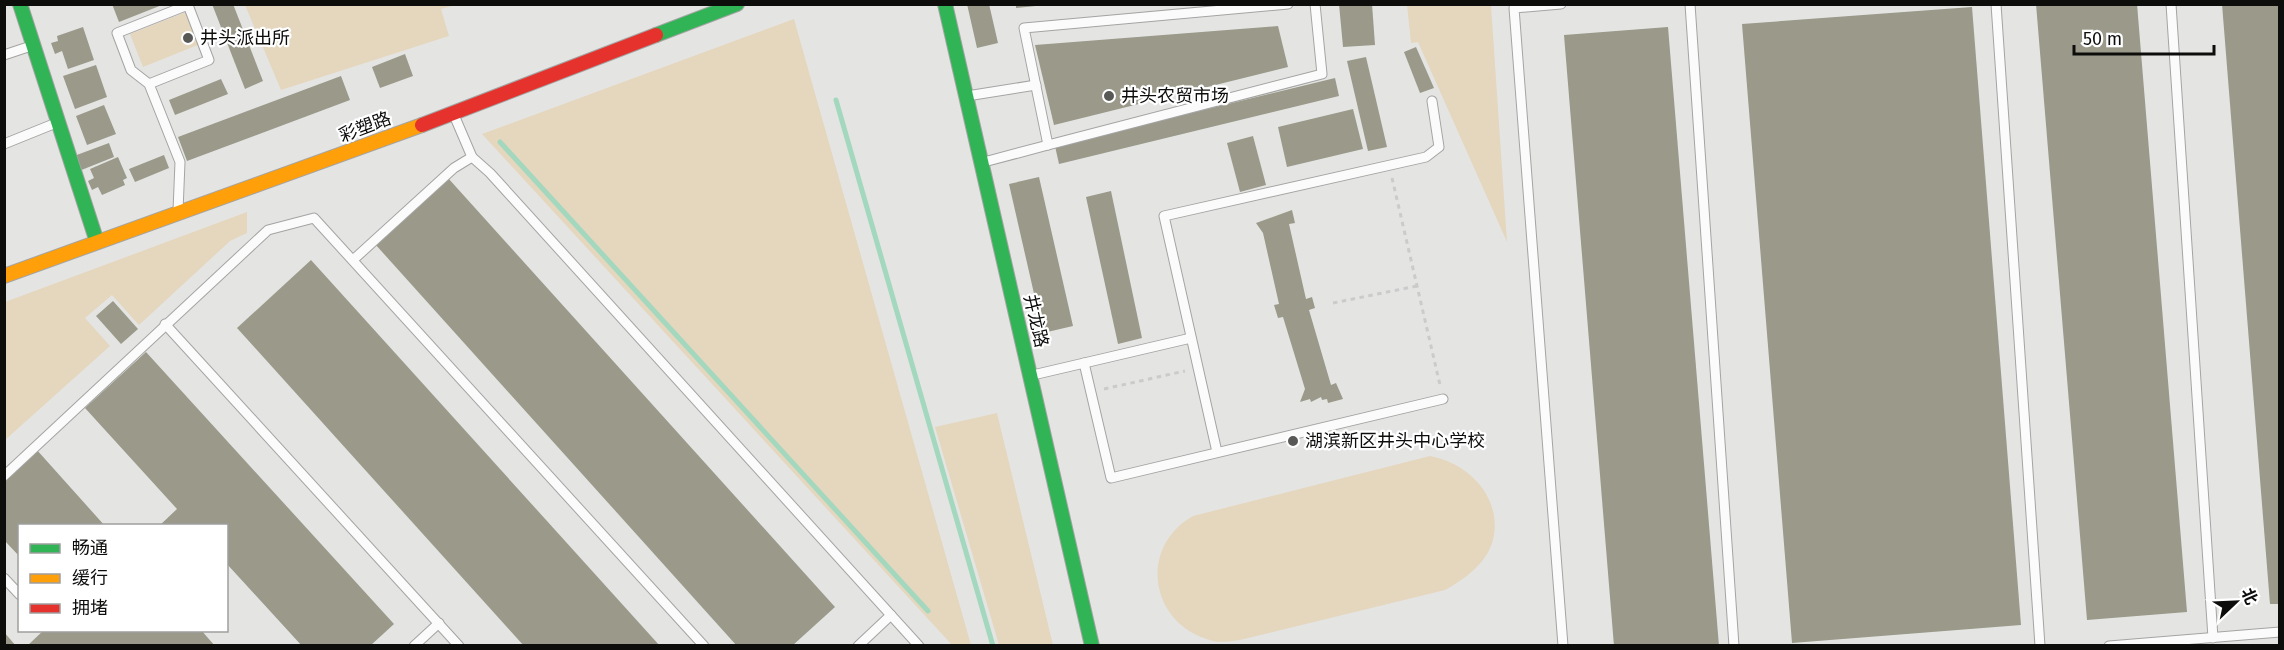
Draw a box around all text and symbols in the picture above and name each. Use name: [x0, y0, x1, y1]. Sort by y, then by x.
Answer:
scale bar: [2074, 18, 2214, 56]
place label: 井头派出所: [200, 27, 290, 49]
text: 50 m: [2083, 28, 2122, 50]
marker: 井头派出所: [181, 31, 195, 45]
place label: 井头农贸市场: [1121, 85, 1229, 107]
marker: 井头农贸市场: [1102, 89, 1116, 103]
street label: 彩塑路: [336, 107, 394, 147]
street label: 井龙路: [1019, 292, 1053, 350]
place label: 湖滨新区井头中心学校: [1305, 430, 1485, 452]
marker: 湖滨新区井头中心学校: [1286, 434, 1300, 448]
legend: [18, 524, 228, 632]
text: 畅通: [72, 537, 108, 559]
text: 缓行: [72, 567, 108, 589]
north arrow: [2206, 572, 2266, 632]
text: 北: [2237, 585, 2261, 607]
text: 拥堵: [72, 597, 108, 619]

